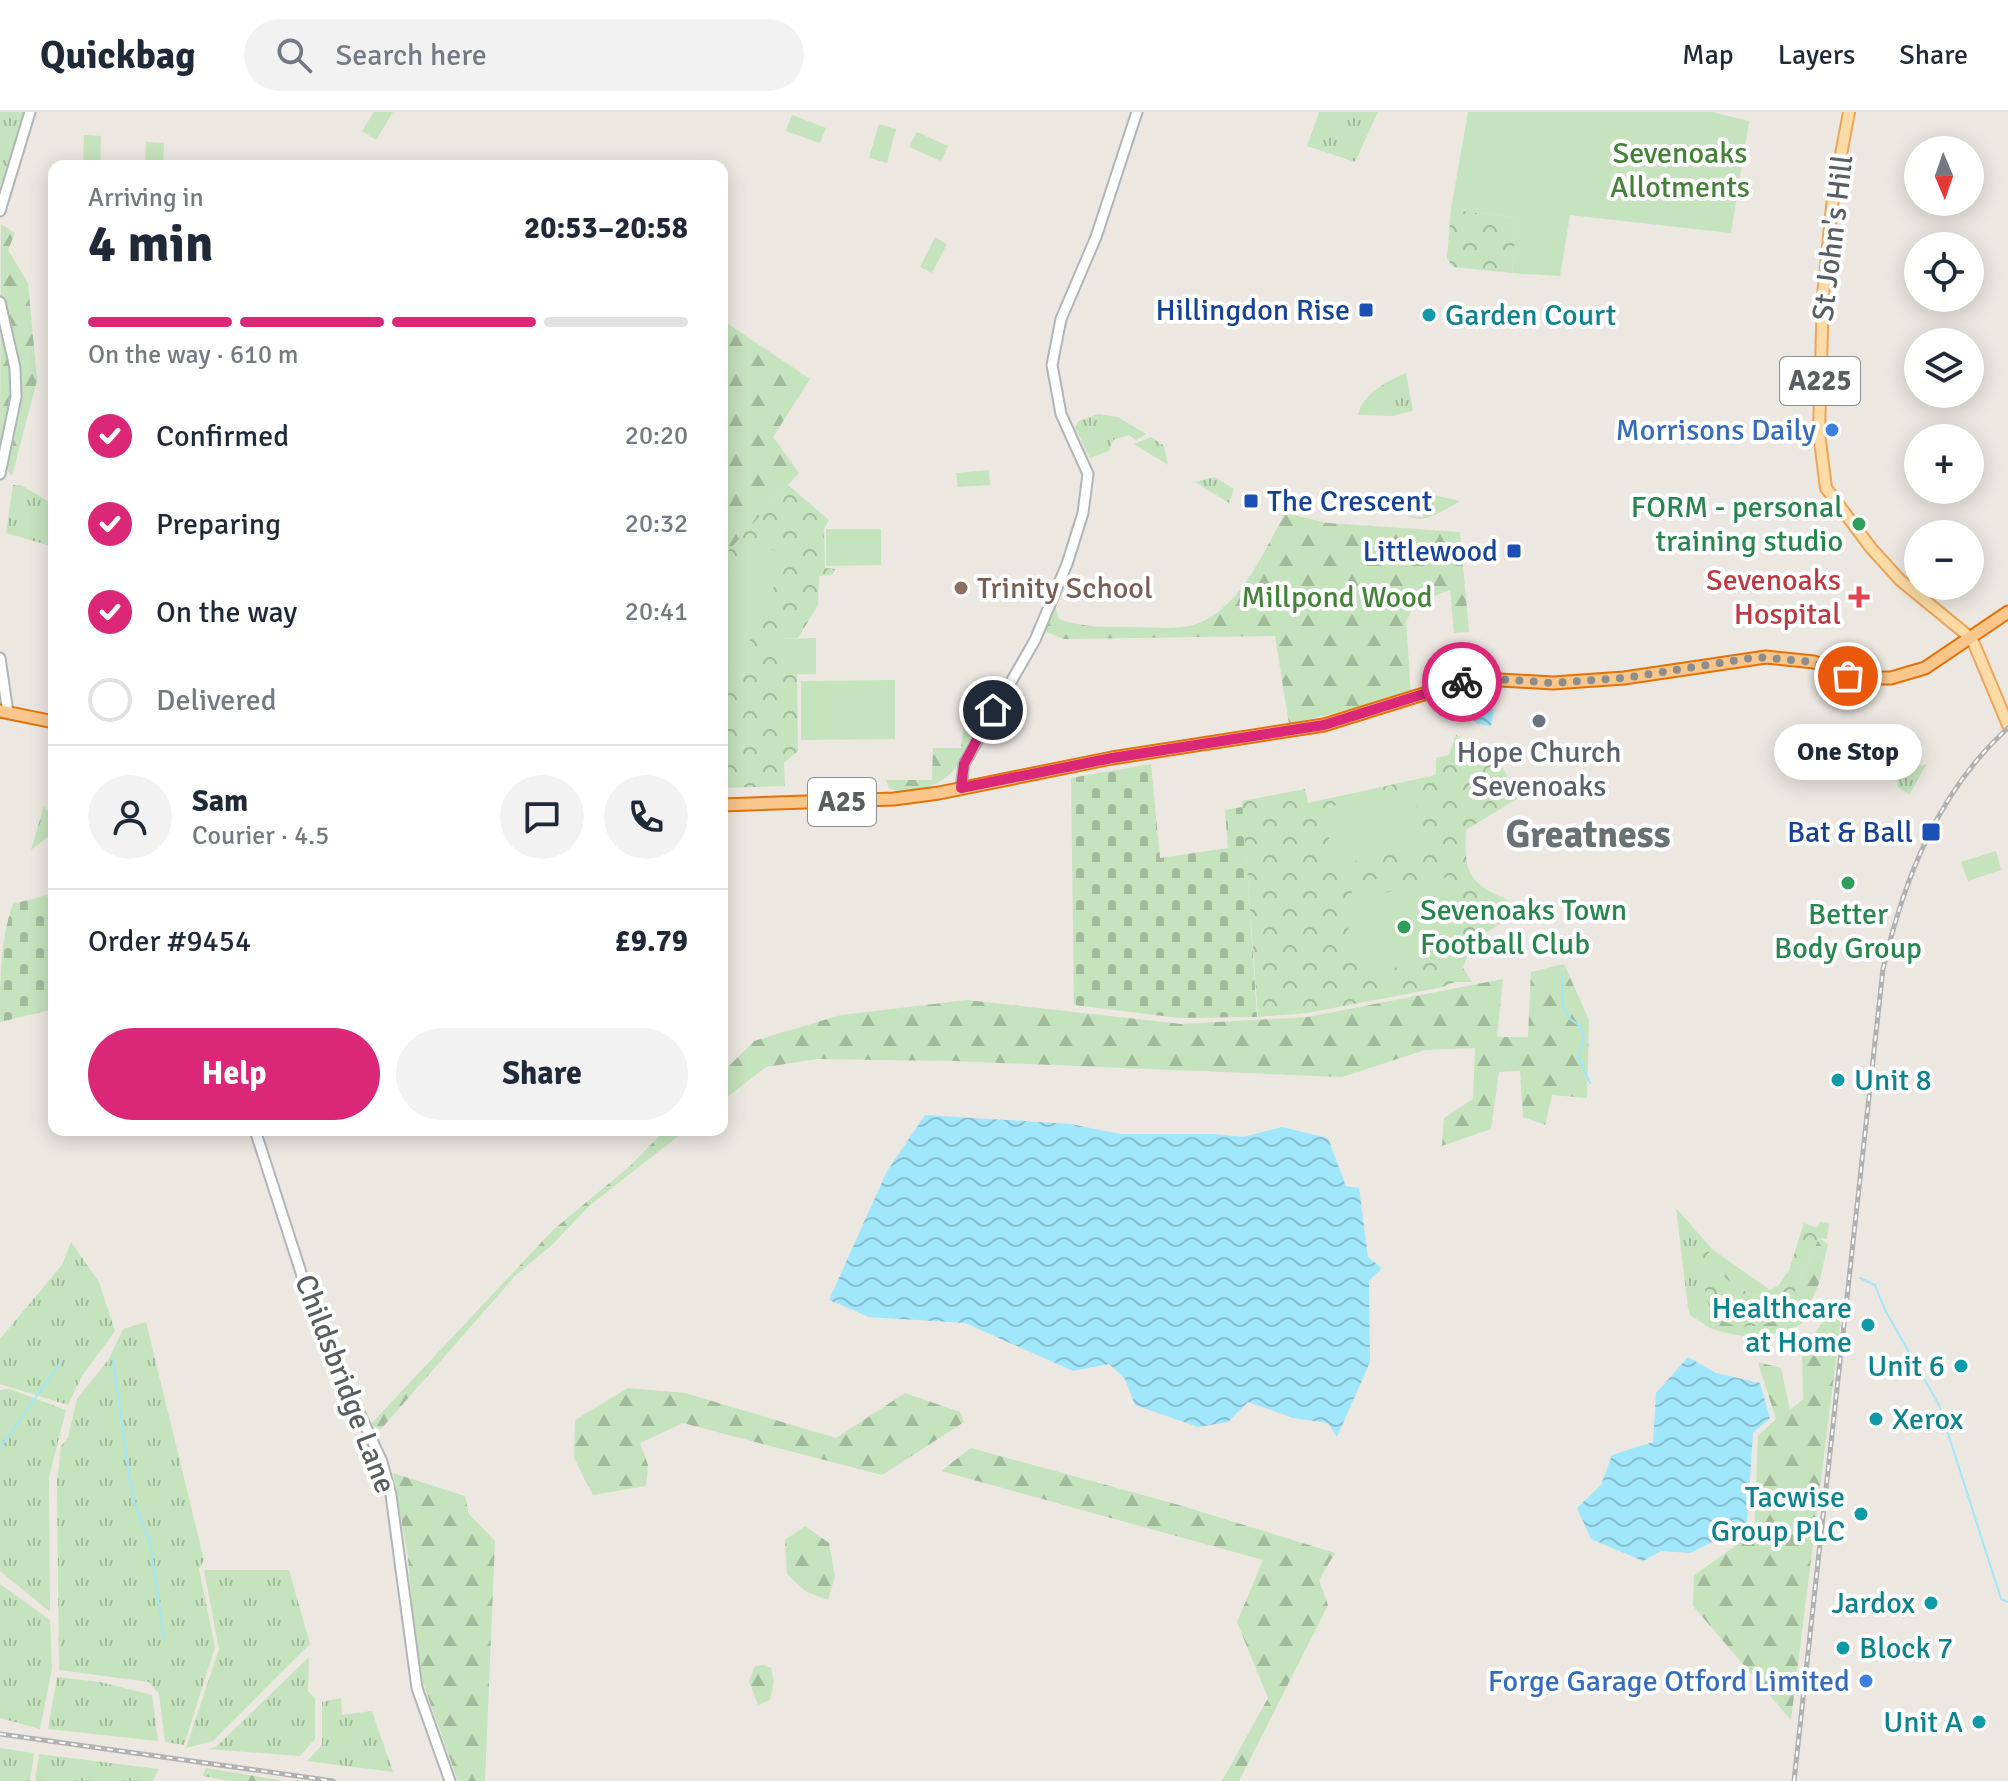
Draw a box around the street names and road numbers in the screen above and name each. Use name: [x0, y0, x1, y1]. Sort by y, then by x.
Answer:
street label: St John's Hill: [1804, 153, 1862, 323]
road number: A225: [1780, 357, 1860, 405]
road number: A25: [808, 778, 876, 826]
street label: Childsbridge Lane: [286, 1270, 404, 1498]

